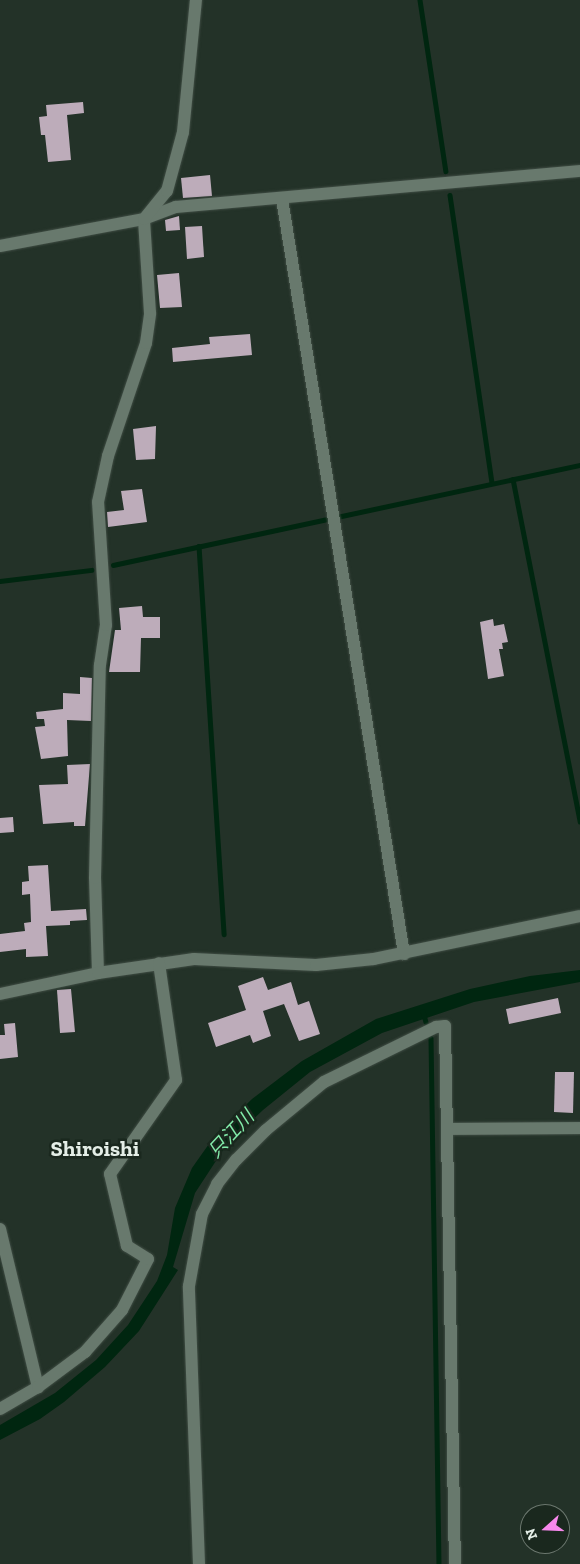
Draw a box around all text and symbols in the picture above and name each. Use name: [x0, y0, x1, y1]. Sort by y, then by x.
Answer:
water label: 只江川: [203, 1105, 259, 1163]
district label: Shiroishi: [51, 1136, 139, 1162]
north arrow: [520, 1504, 570, 1554]
text: N: [522, 1526, 541, 1542]

